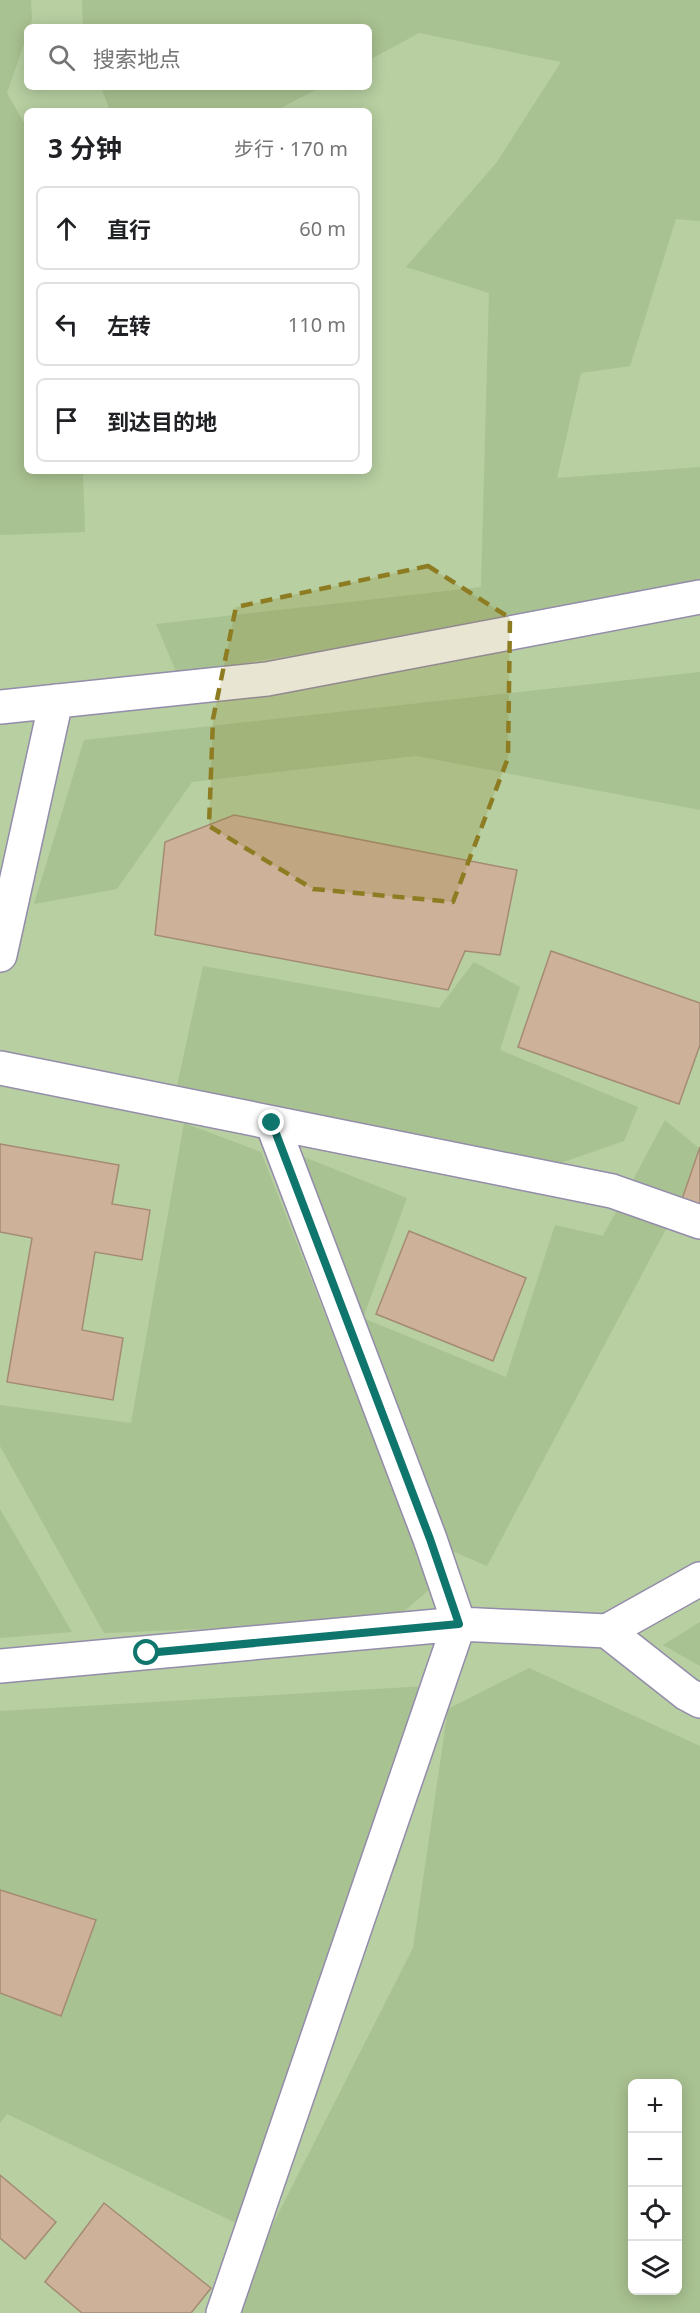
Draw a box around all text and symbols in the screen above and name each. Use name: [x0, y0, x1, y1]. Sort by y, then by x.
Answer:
search box: [24, 24, 372, 90]
icon: search: [45, 41, 78, 74]
text: 搜索地点: [93, 43, 181, 73]
text: 3 分钟: [48, 130, 122, 166]
text: 步行 · 170 m: [234, 135, 348, 162]
icon: ahead: [50, 212, 83, 245]
text: 直行: [107, 214, 151, 244]
text: 60 m: [299, 215, 346, 242]
icon: left: [50, 308, 83, 341]
text: 左转: [107, 310, 151, 340]
text: 110 m: [288, 311, 346, 338]
icon: arrive: [50, 404, 83, 437]
text: 到达目的地: [107, 406, 217, 436]
route end: [258, 1109, 284, 1135]
route start: [133, 1639, 159, 1665]
map controls: [628, 2079, 682, 2295]
button: +: [628, 2079, 682, 2133]
button: −: [628, 2133, 682, 2187]
button: locate: [628, 2187, 682, 2241]
button: layers: [628, 2241, 682, 2295]

